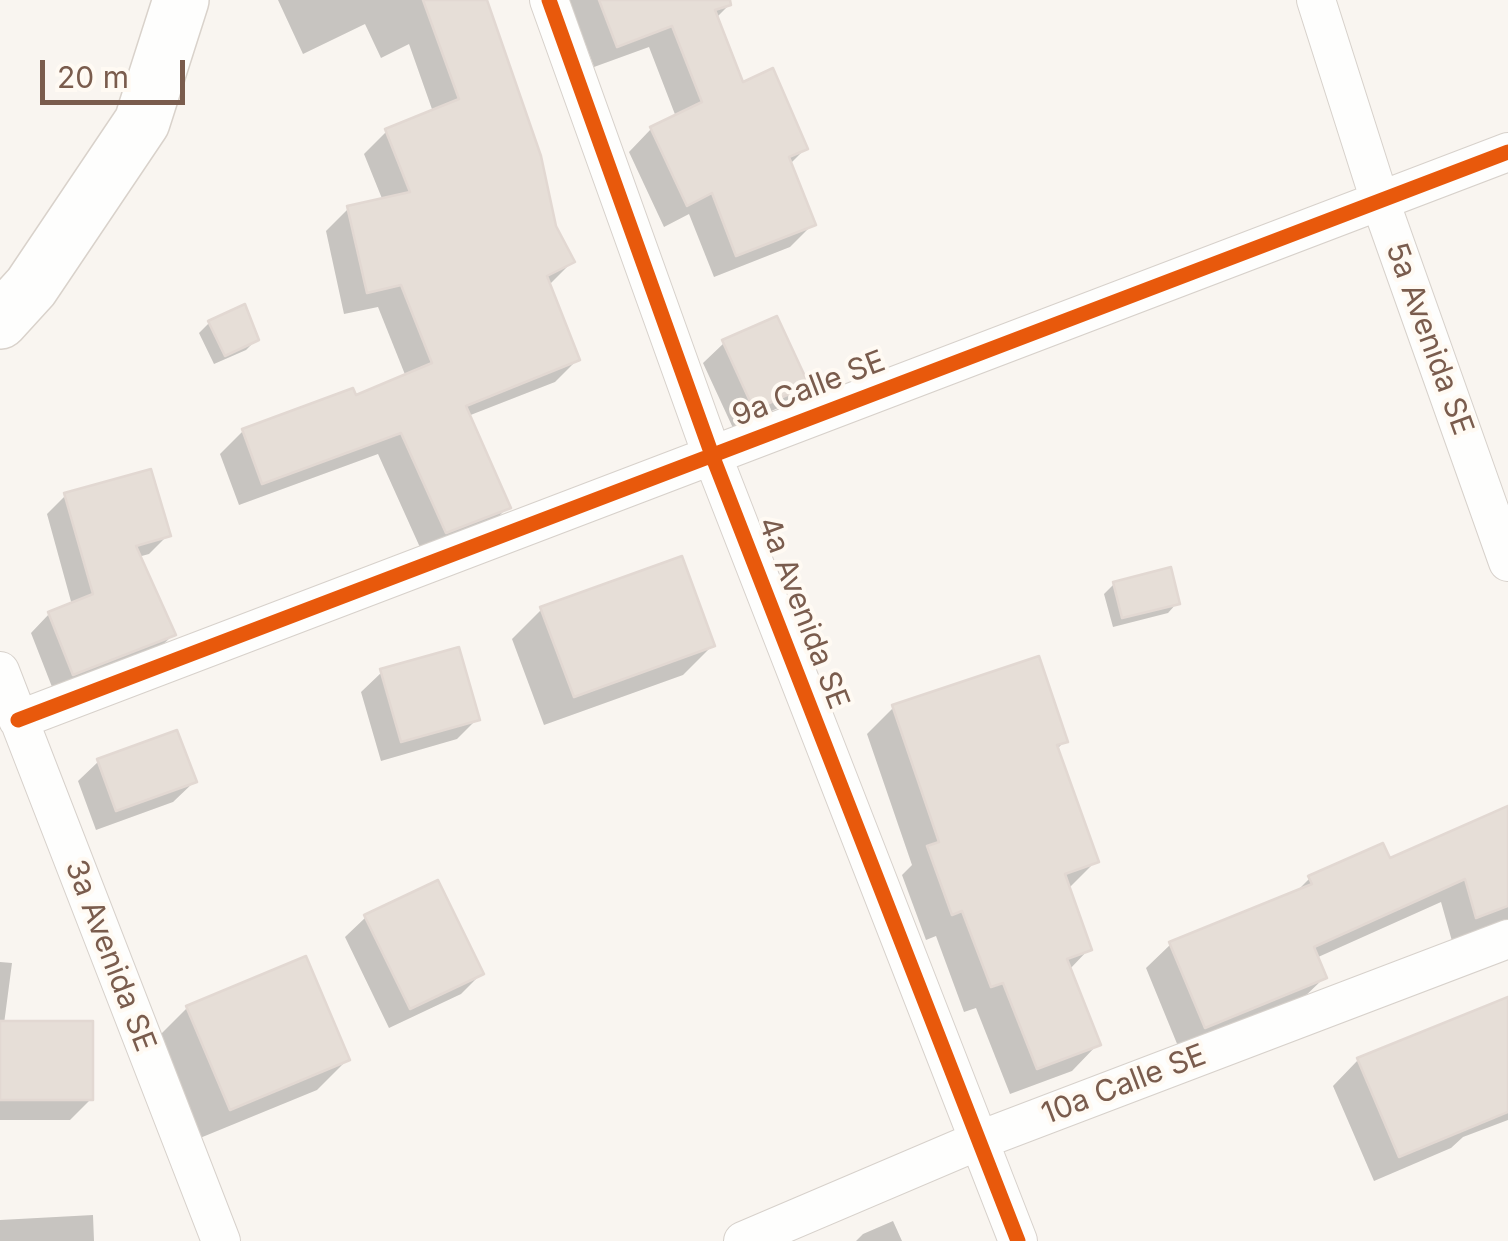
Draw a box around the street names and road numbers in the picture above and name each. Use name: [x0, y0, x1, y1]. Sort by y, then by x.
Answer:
street label: 5a Avenida SE: [1378, 238, 1480, 440]
street label: 9a Calle SE: [728, 343, 890, 435]
street label: 4a Avenida SE: [750, 512, 856, 714]
street label: 3a Avenida SE: [57, 855, 163, 1057]
street label: 10a Calle SE: [1037, 1037, 1211, 1133]

